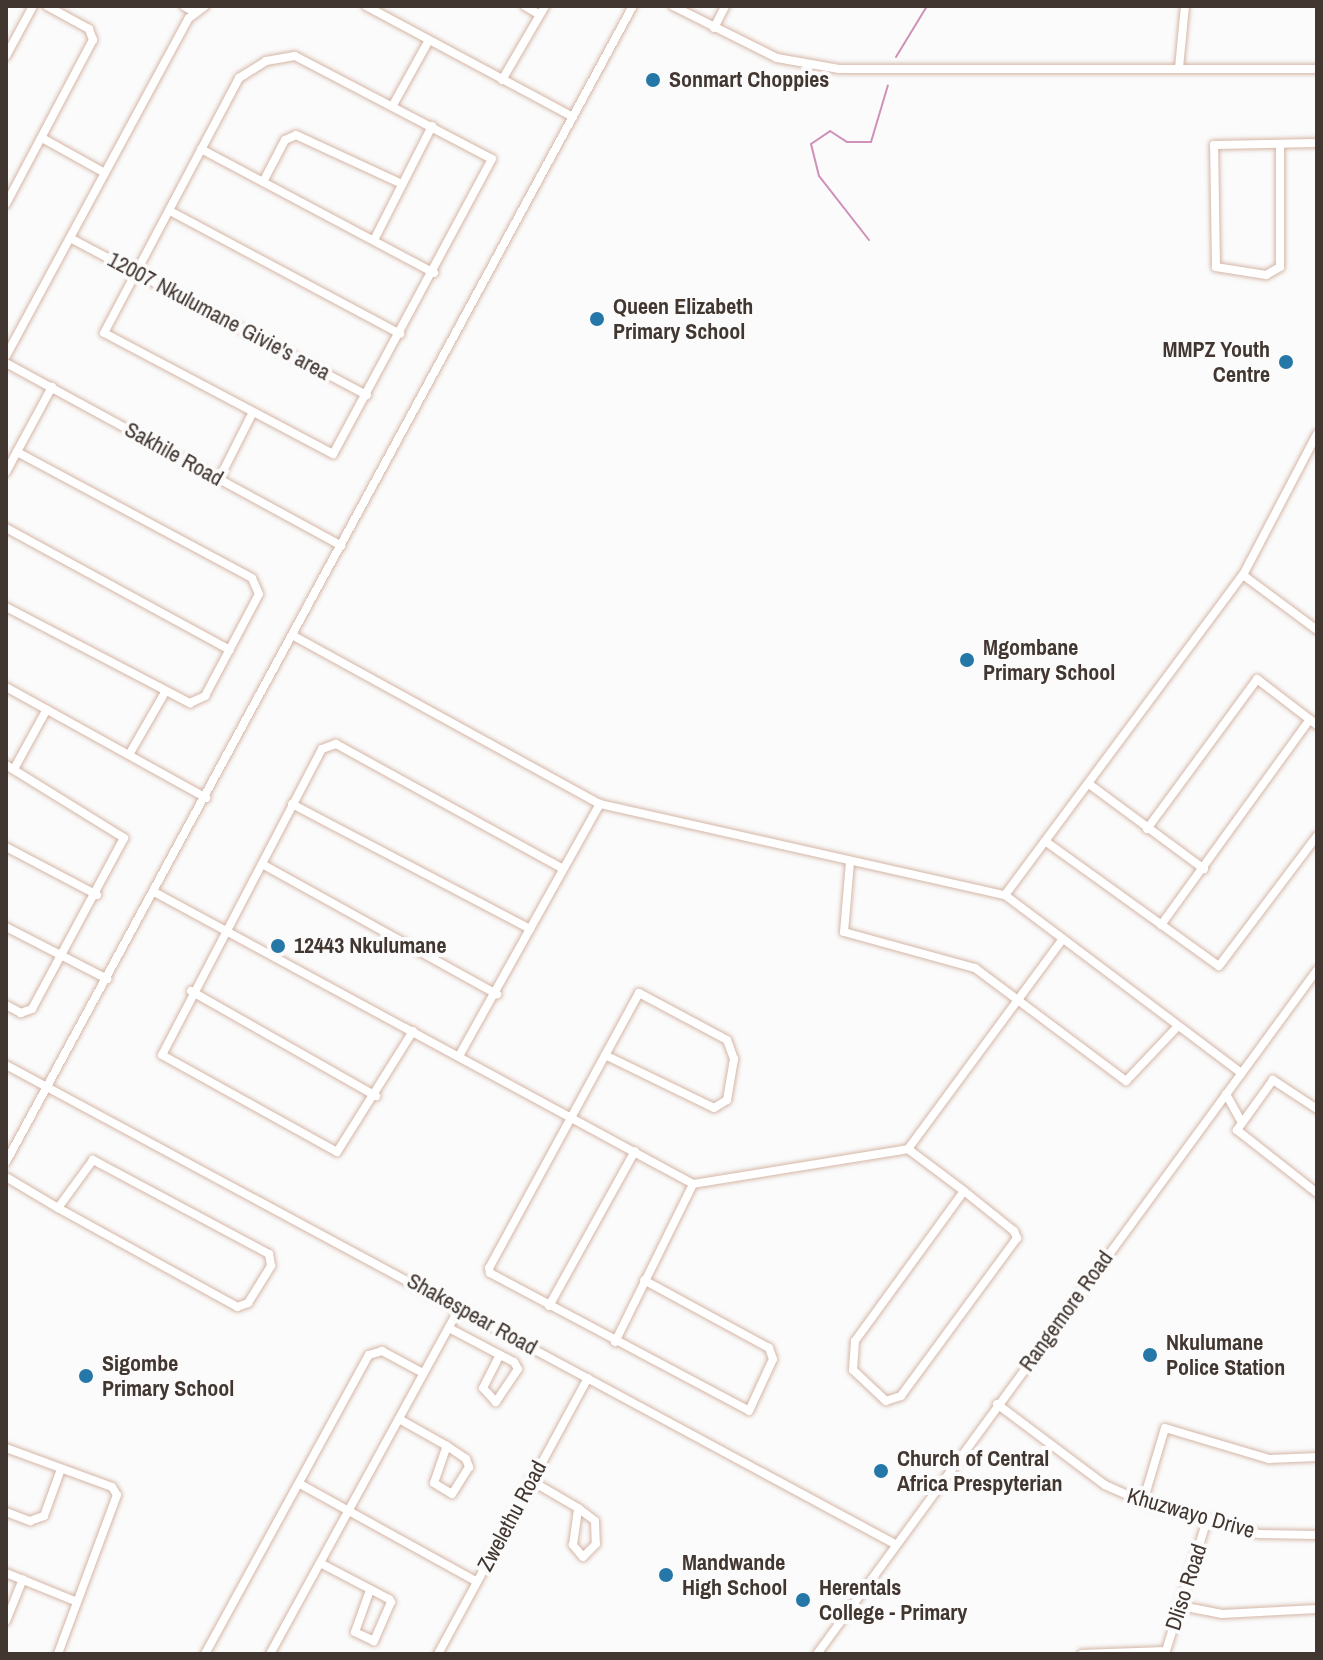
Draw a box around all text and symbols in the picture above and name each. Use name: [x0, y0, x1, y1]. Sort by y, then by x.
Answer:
place label: Sonmart Choppies: [669, 67, 829, 93]
marker: Sonmart Choppies: [644, 71, 662, 89]
street label: 12007 Nkulumane Givie's area: [103, 246, 335, 386]
place label: Queen Elizabeth Primary School: [613, 293, 753, 344]
marker: Queen Elizabeth Primary School: [588, 310, 606, 328]
place label: MMPZ Youth Centre: [1162, 336, 1270, 388]
marker: MMPZ Youth Centre: [1277, 353, 1295, 371]
street label: Sakhile Road: [120, 416, 228, 492]
place label: Mgombane Primary School: [983, 634, 1115, 686]
marker: Mgombane Primary School: [958, 651, 976, 669]
place label: 12443 Nkulumane: [294, 933, 446, 959]
marker: 12443 Nkulumane: [269, 937, 287, 955]
street label: Rangemore Road: [1013, 1246, 1119, 1376]
street label: Shakespear Road: [402, 1267, 542, 1361]
place label: Nkulumane Police Station: [1166, 1329, 1285, 1380]
marker: Nkulumane Police Station: [1141, 1346, 1159, 1364]
place label: Sigombe Primary School: [102, 1350, 234, 1402]
marker: Sigombe Primary School: [77, 1367, 95, 1385]
place label: Church of Central Africa Prespyterian: [897, 1445, 1062, 1496]
street label: Zwelethu Road: [472, 1456, 552, 1576]
marker: Church of Central Africa Prespyterian: [872, 1462, 890, 1480]
street label: Khuzwayo Drive: [1124, 1482, 1258, 1544]
street label: Dliso Road: [1160, 1540, 1212, 1634]
place label: Mandwande High School: [682, 1549, 787, 1600]
marker: Mandwande High School: [657, 1566, 675, 1584]
place label: Herentals College - Primary: [819, 1574, 967, 1626]
marker: Herentals College - Primary: [794, 1591, 812, 1609]

